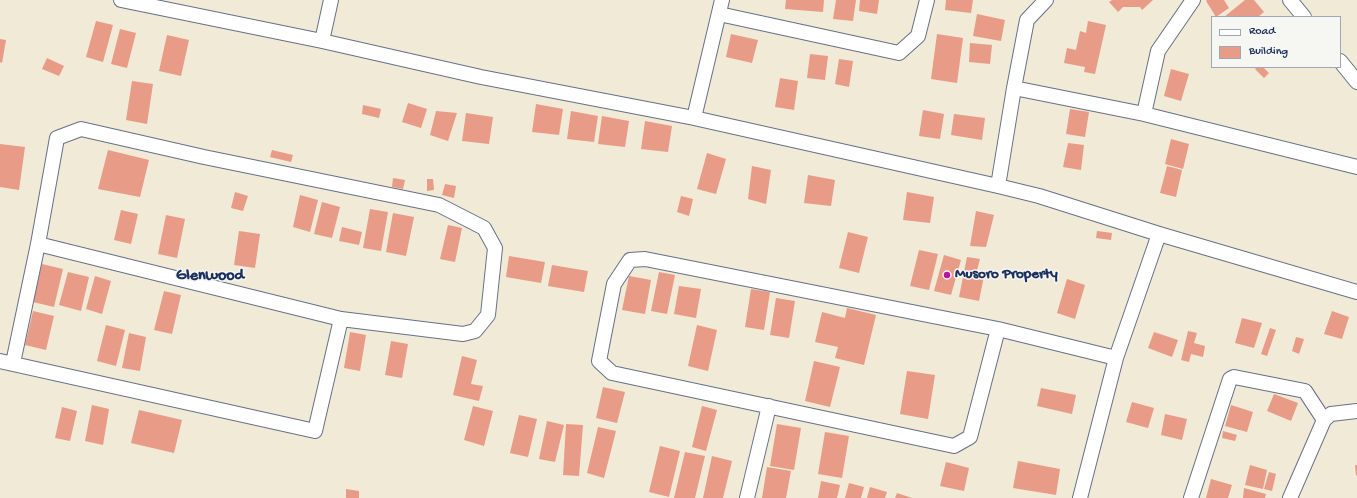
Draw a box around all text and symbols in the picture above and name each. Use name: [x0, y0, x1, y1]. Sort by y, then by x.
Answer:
legend: [1211, 16, 1341, 68]
text: Road: [1249, 25, 1275, 39]
text: Building: [1249, 45, 1288, 59]
place label: Musoro Property: [955, 266, 1058, 284]
district label: Glenwood: [176, 267, 244, 287]
marker: Musoro Property: [942, 270, 952, 280]

